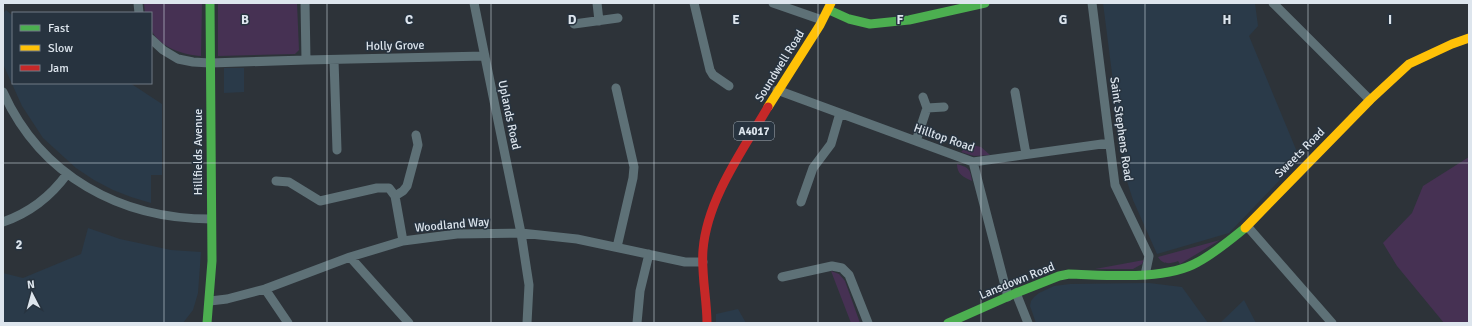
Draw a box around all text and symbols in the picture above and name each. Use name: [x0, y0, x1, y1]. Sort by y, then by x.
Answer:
legend: [12, 12, 152, 84]
text: B: [241, 12, 249, 28]
text: C: [405, 12, 413, 28]
text: D: [568, 12, 577, 28]
text: E: [732, 12, 740, 28]
text: F: [897, 12, 904, 28]
text: G: [1059, 12, 1067, 28]
text: H: [1223, 12, 1231, 28]
text: I: [1388, 12, 1392, 28]
text: Fast: [48, 21, 69, 36]
street label: Soundwell Road: [752, 27, 808, 105]
street label: Holly Grove: [366, 38, 424, 54]
text: Slow: [48, 41, 73, 56]
text: Jam: [48, 61, 69, 76]
street label: Saint Stephens Road: [1106, 76, 1136, 182]
street label: Uplands Road: [494, 79, 524, 151]
street label: Hillfields Avenue: [191, 109, 206, 195]
street label: Hilltop Road: [912, 121, 976, 155]
road number: A4017: [734, 122, 774, 140]
street label: Sweets Road: [1272, 125, 1328, 181]
street label: Woodland Way: [414, 214, 490, 236]
text: 2: [15, 237, 23, 253]
street label: Lansdown Road: [977, 259, 1057, 303]
north arrow: [12, 274, 52, 314]
text: N: [27, 278, 35, 291]

